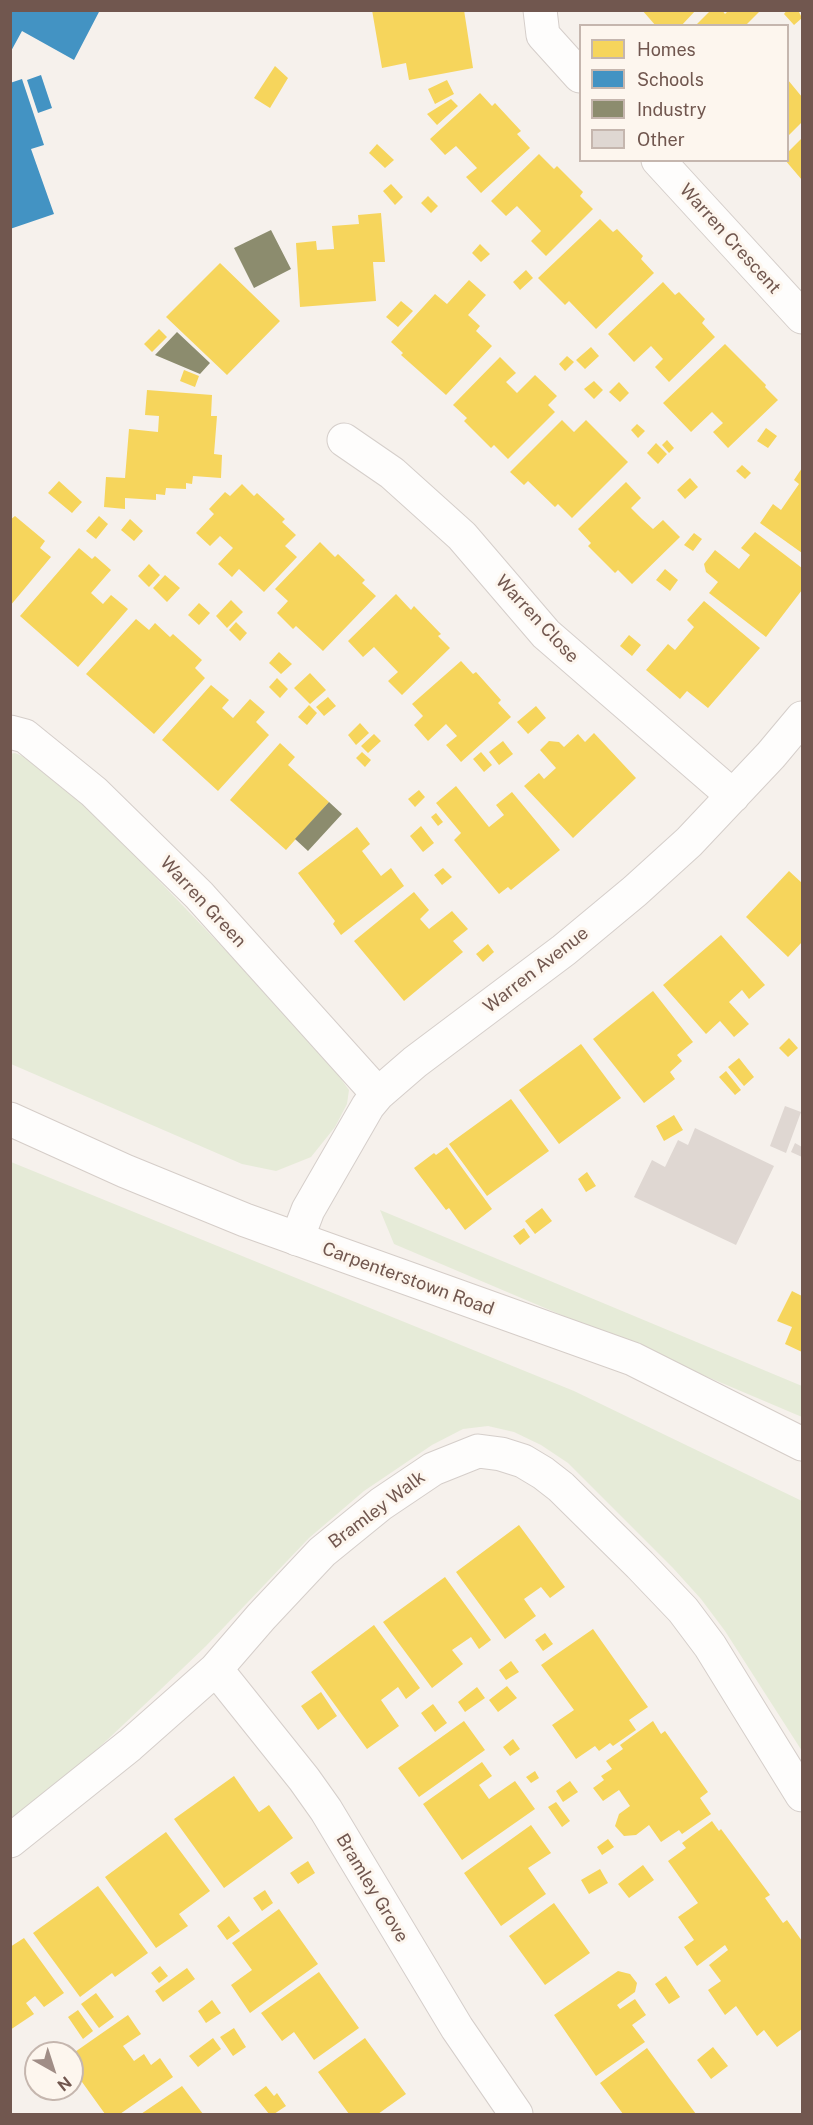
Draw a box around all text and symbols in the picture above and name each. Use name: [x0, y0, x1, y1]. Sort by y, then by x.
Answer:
legend: [579, 24, 789, 162]
text: Homes: [637, 39, 696, 60]
text: Schools: [637, 69, 704, 90]
text: Industry: [637, 99, 706, 120]
text: Other: [637, 129, 685, 150]
street label: Warren Crescent: [675, 180, 785, 298]
street label: Warren Close: [491, 571, 583, 667]
street label: Warren Green: [156, 852, 250, 952]
street label: Warren Avenue: [479, 922, 593, 1018]
street label: Carpenterstown Road: [319, 1238, 497, 1320]
street label: Bramley Walk: [325, 1467, 429, 1553]
street label: Bramley Grove: [331, 1830, 413, 1946]
north arrow: [24, 2041, 84, 2101]
text: N: [54, 2072, 75, 2095]

